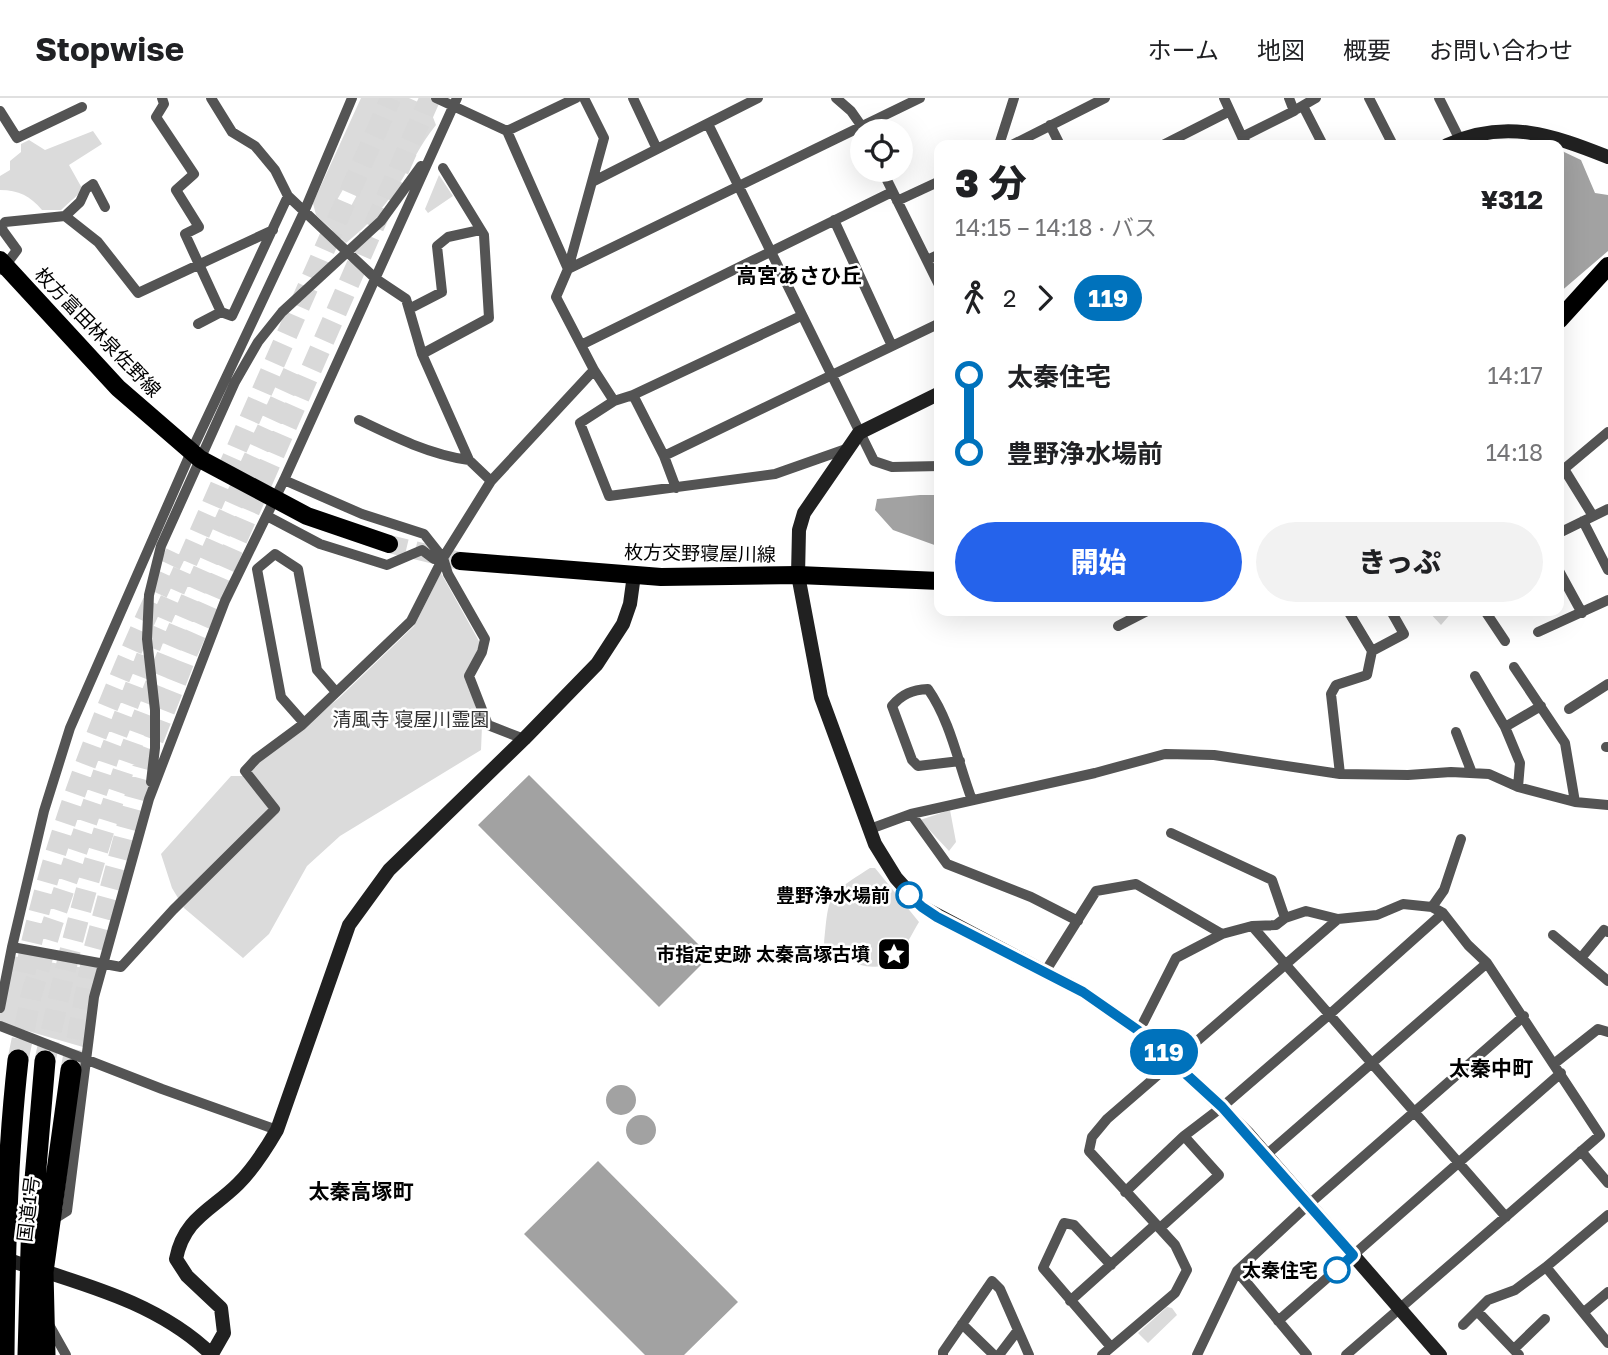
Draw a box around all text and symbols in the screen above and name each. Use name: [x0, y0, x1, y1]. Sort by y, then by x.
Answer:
text: Stopwise: [35, 29, 184, 68]
text: ホーム: [1148, 35, 1219, 64]
text: 地図: [1257, 35, 1305, 64]
text: 概要: [1343, 35, 1391, 64]
text: お問い合わせ: [1429, 35, 1573, 64]
map controls: [850, 119, 913, 182]
button: locate: [850, 119, 913, 182]
text: 3 分: [955, 160, 1026, 205]
text: ¥312: [1481, 184, 1543, 215]
text: 14:15 – 14:18 · バス: [955, 213, 1157, 241]
street label: 枚方富田林泉佐野線: [31, 262, 166, 401]
district label: 高宮あさひ丘: [736, 262, 862, 288]
icon: walk: [955, 279, 993, 317]
icon: forward: [1026, 279, 1064, 317]
text: 119: [1088, 283, 1128, 312]
text: 2: [1003, 284, 1016, 312]
text: 太秦住宅: [1007, 361, 1111, 392]
text: 14:17: [1488, 361, 1543, 389]
text: 豊野浄水場前: [1007, 438, 1163, 469]
text: 14:18: [1486, 438, 1543, 466]
button: 開始: [955, 522, 1242, 602]
button: きっぷ: [1256, 522, 1543, 602]
street label: 枚方交野寝屋川線: [624, 540, 776, 565]
park label: 清風寺 寝屋川霊園: [333, 707, 489, 730]
marker: 豊野浄水場前: [896, 882, 922, 908]
place label: 豊野浄水場前: [776, 883, 890, 906]
place icon: 市指定史跡 太秦高塚古墳: [875, 935, 913, 973]
place label: 市指定史跡 太秦高塚古墳: [656, 942, 870, 965]
line badge: 119: [1124, 1029, 1204, 1075]
text: 119: [1144, 1037, 1184, 1066]
district label: 太秦中町: [1449, 1055, 1533, 1081]
street label: 国道1号: [12, 1175, 43, 1243]
district label: 太秦高塚町: [309, 1178, 414, 1204]
marker: 太秦住宅: [1324, 1257, 1350, 1283]
place label: 太秦住宅: [1242, 1258, 1318, 1281]

